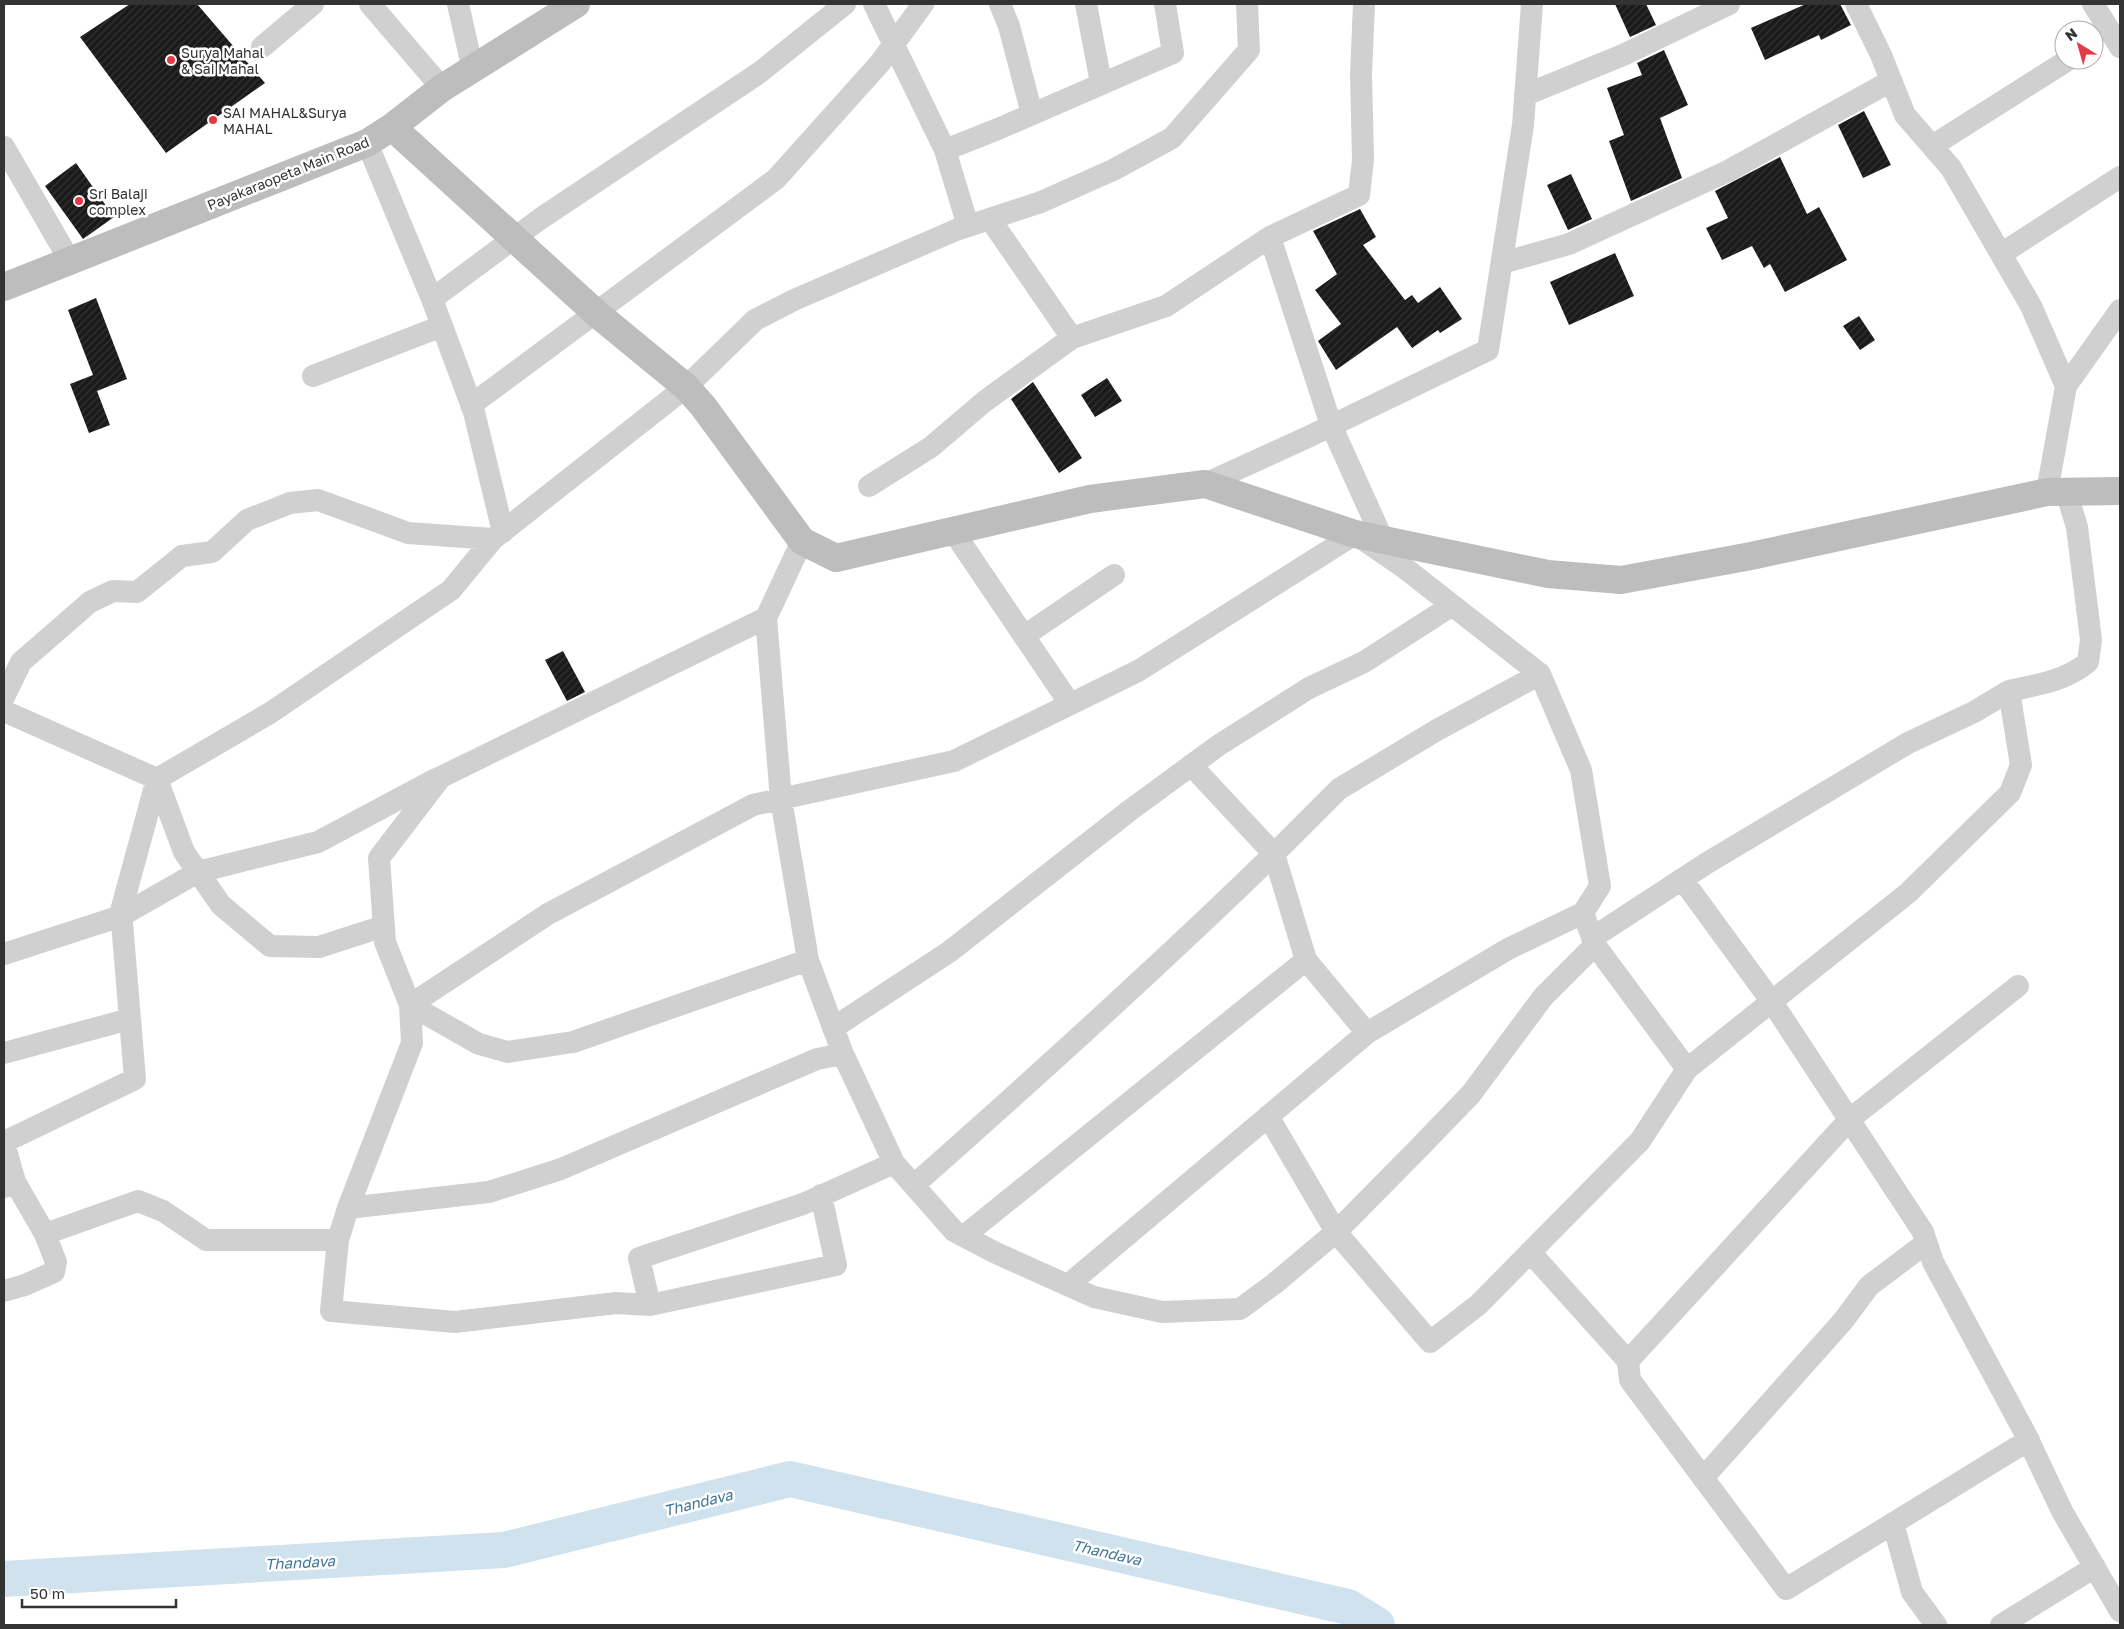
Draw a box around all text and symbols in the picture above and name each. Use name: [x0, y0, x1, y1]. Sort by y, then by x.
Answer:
north arrow: [2054, 20, 2104, 70]
text: N: [2062, 24, 2080, 44]
place label: Surya Mahal & Sai Mahal: [181, 44, 264, 77]
marker: Surya Mahal & Sai Mahal: [165, 54, 177, 66]
place label: SAI MAHAL&Surya MAHAL: [223, 104, 347, 137]
marker: SAI MAHAL&Surya MAHAL: [207, 114, 219, 126]
street label: Payakaraopeta Main Road: [205, 133, 371, 213]
place label: Sri Balaji complex: [89, 185, 148, 218]
marker: Sri Balaji complex: [73, 195, 85, 207]
water label: Thandava: [662, 1485, 735, 1519]
water label: Thandava: [1071, 1535, 1144, 1569]
water label: Thandava: [265, 1551, 336, 1573]
scale bar: [22, 1576, 176, 1608]
text: 50 m: [30, 1584, 65, 1602]

